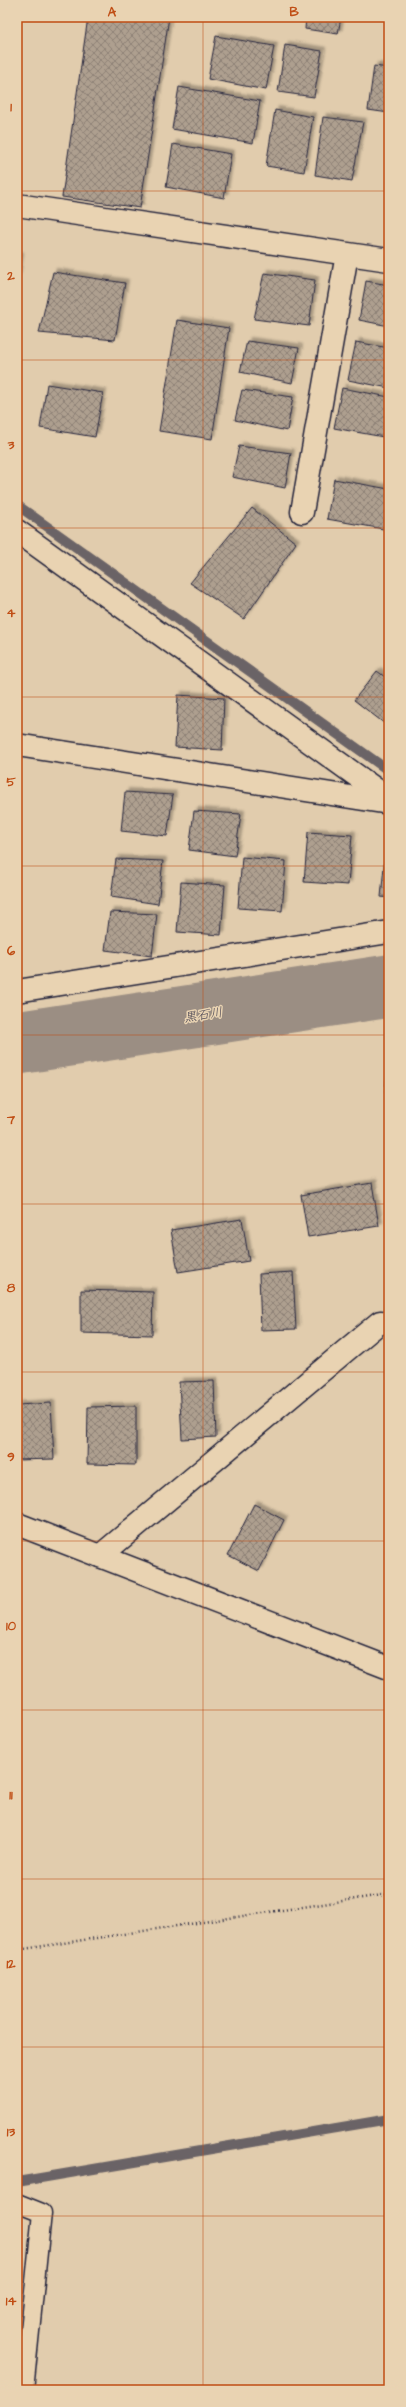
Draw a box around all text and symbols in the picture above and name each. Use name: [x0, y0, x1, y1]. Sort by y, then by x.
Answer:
text: A: [108, 3, 117, 21]
text: B: [289, 3, 299, 21]
text: 1: [10, 98, 12, 116]
text: 2: [6, 267, 15, 285]
text: 3: [7, 436, 15, 454]
text: 4: [7, 604, 16, 622]
text: 5: [6, 773, 16, 791]
text: 6: [7, 942, 16, 960]
water label: 黒石川: [182, 1003, 224, 1027]
text: 7: [6, 1111, 16, 1129]
text: 8: [7, 1279, 16, 1297]
text: 9: [7, 1448, 15, 1466]
text: 10: [6, 1617, 17, 1635]
text: 11: [9, 1786, 13, 1804]
text: 12: [6, 1955, 16, 1973]
text: 13: [7, 2123, 16, 2141]
text: 14: [6, 2292, 16, 2310]

